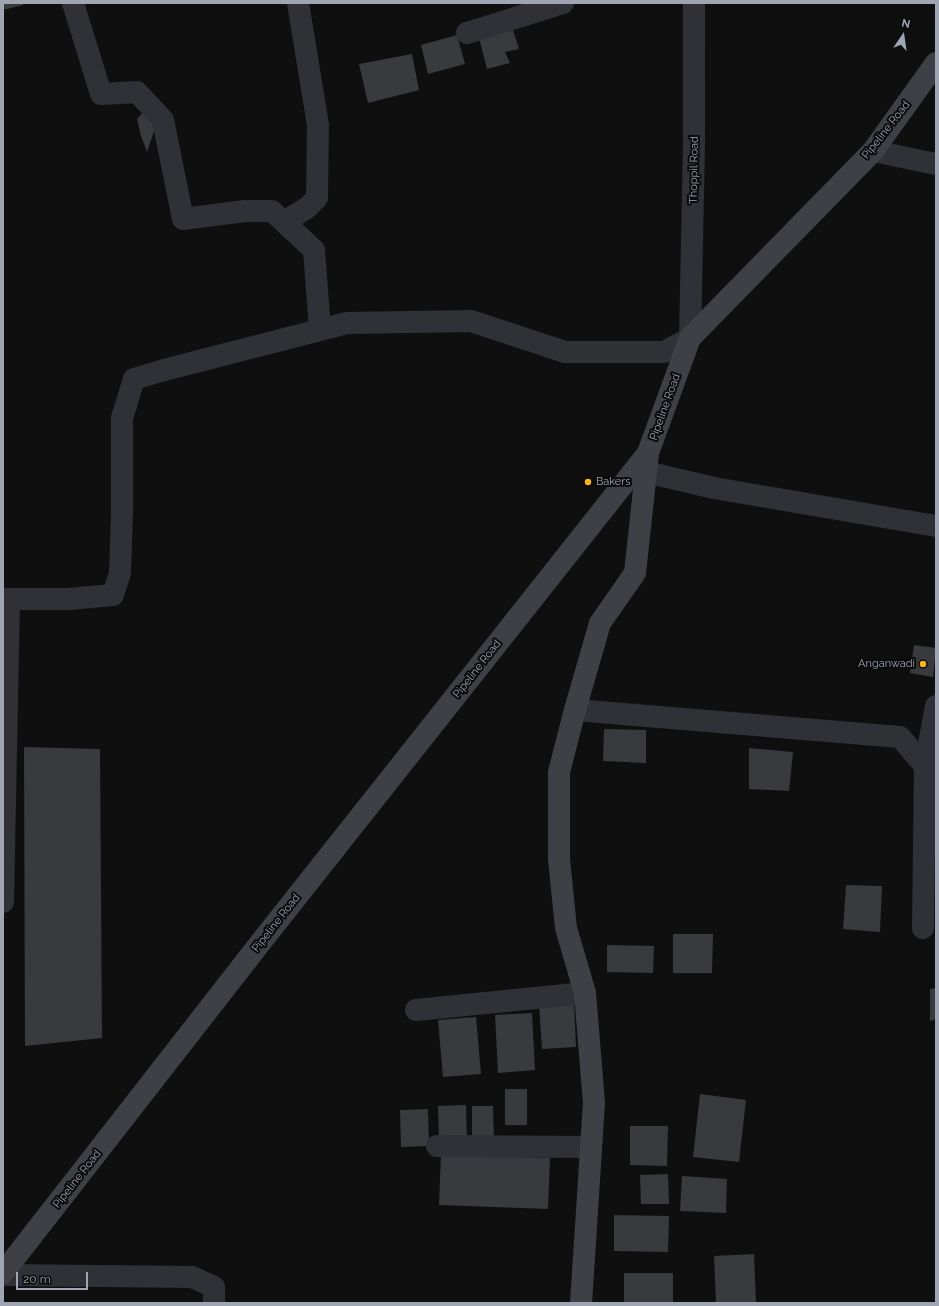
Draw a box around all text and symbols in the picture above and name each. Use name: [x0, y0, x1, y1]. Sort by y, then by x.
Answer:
north arrow: [883, 16, 923, 56]
text: N: [900, 17, 911, 31]
street label: Pipeline Road: [859, 98, 913, 162]
street label: Thoppil Road: [687, 136, 701, 204]
street label: Pipeline Road: [647, 372, 683, 442]
place label: Bakers: [596, 475, 630, 489]
marker: Bakers: [583, 477, 593, 487]
street label: Pipeline Road: [450, 637, 504, 701]
place label: Anganwadi: [858, 657, 915, 671]
marker: Anganwadi: [918, 659, 928, 669]
street label: Pipeline Road: [249, 891, 303, 955]
street label: Pipeline Road: [50, 1147, 104, 1211]
scale bar: [18, 1264, 90, 1290]
text: 20 m: [23, 1272, 51, 1286]

